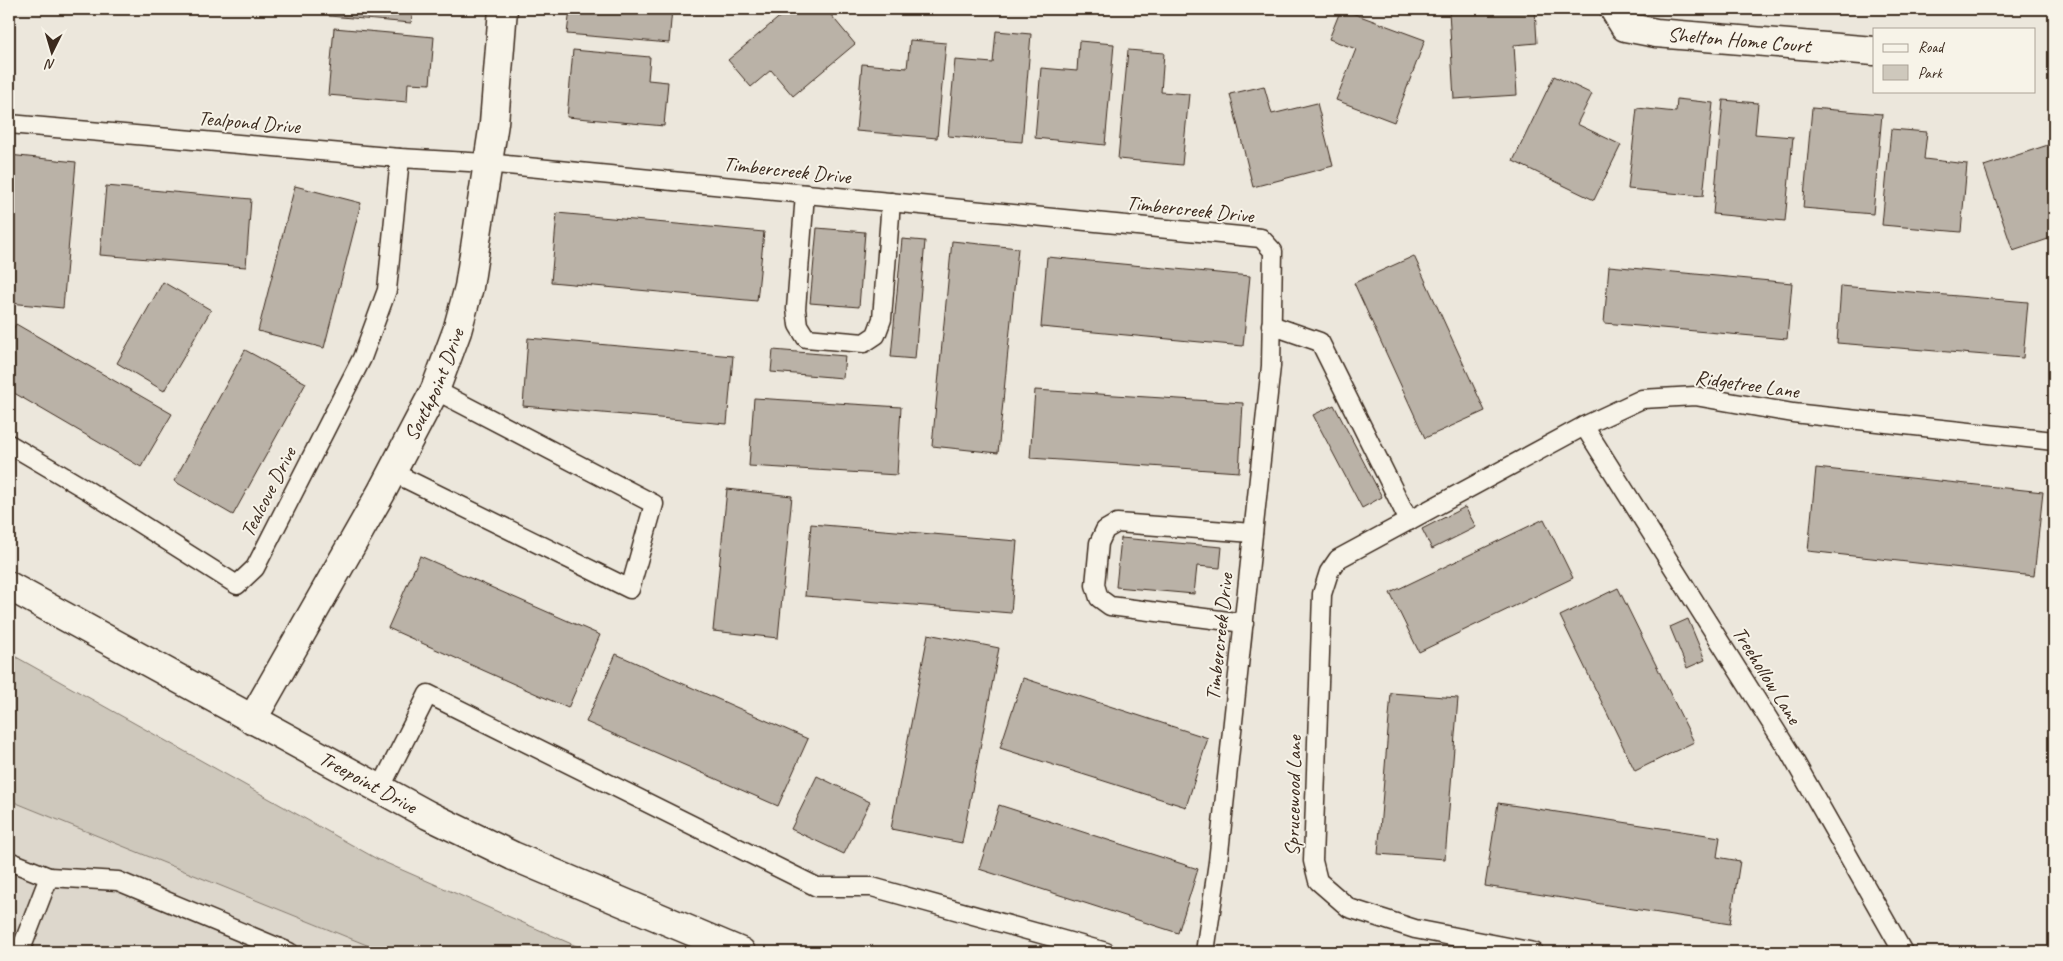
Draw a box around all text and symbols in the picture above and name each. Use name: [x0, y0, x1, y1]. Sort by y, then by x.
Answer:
street label: Shelton Home Court: [1666, 21, 1814, 59]
north arrow: [28, 28, 78, 78]
legend: [1873, 28, 2036, 92]
text: Road: [1918, 38, 1945, 57]
text: N: [44, 55, 56, 73]
text: Park: [1918, 64, 1943, 83]
street label: Tealpond Drive: [197, 105, 302, 140]
street label: Timbercreek Drive: [722, 150, 853, 190]
street label: Timbercreek Drive: [1125, 189, 1256, 229]
street label: Southpoint Drive: [398, 324, 470, 445]
street label: Ridgetree Lane: [1693, 364, 1802, 404]
street label: Tealcove Drive: [234, 441, 302, 541]
street label: Timbercreek Drive: [1199, 571, 1239, 702]
street label: Treehollow Lane: [1727, 621, 1808, 730]
street label: Sprucewood Lane: [1279, 734, 1307, 857]
street label: Treepoint Drive: [315, 745, 422, 820]

